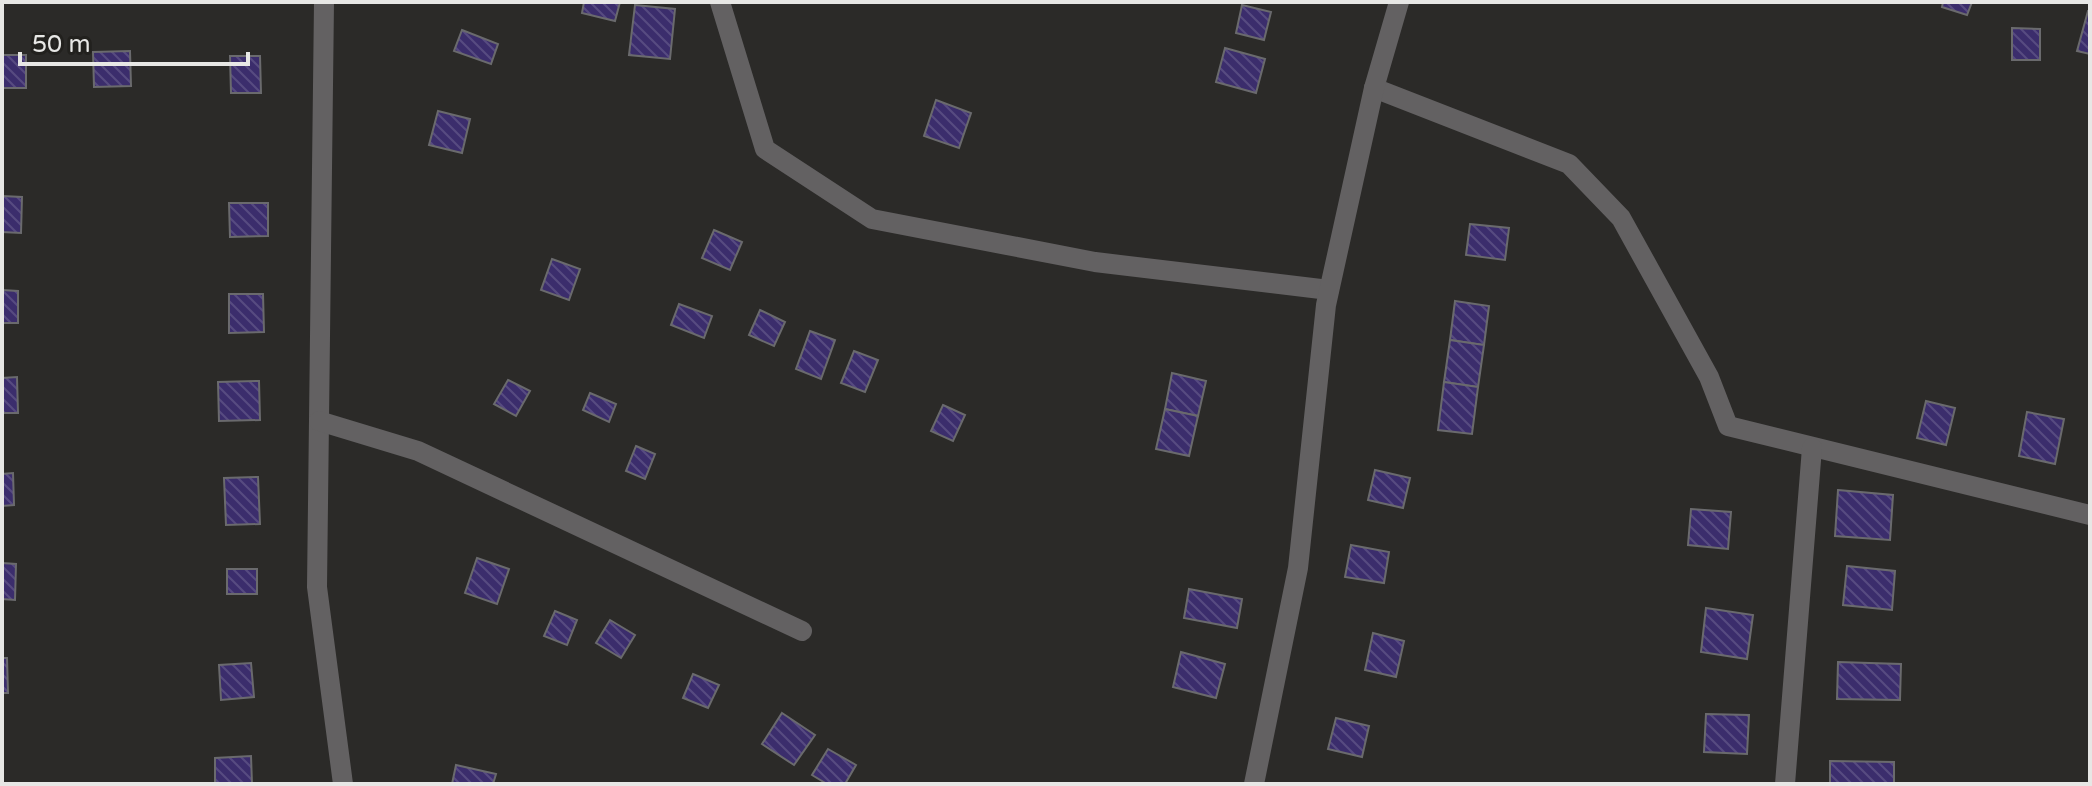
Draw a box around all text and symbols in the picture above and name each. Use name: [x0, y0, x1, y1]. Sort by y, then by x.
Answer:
scale bar: [20, 16, 248, 66]
text: 50 m: [32, 30, 90, 59]

